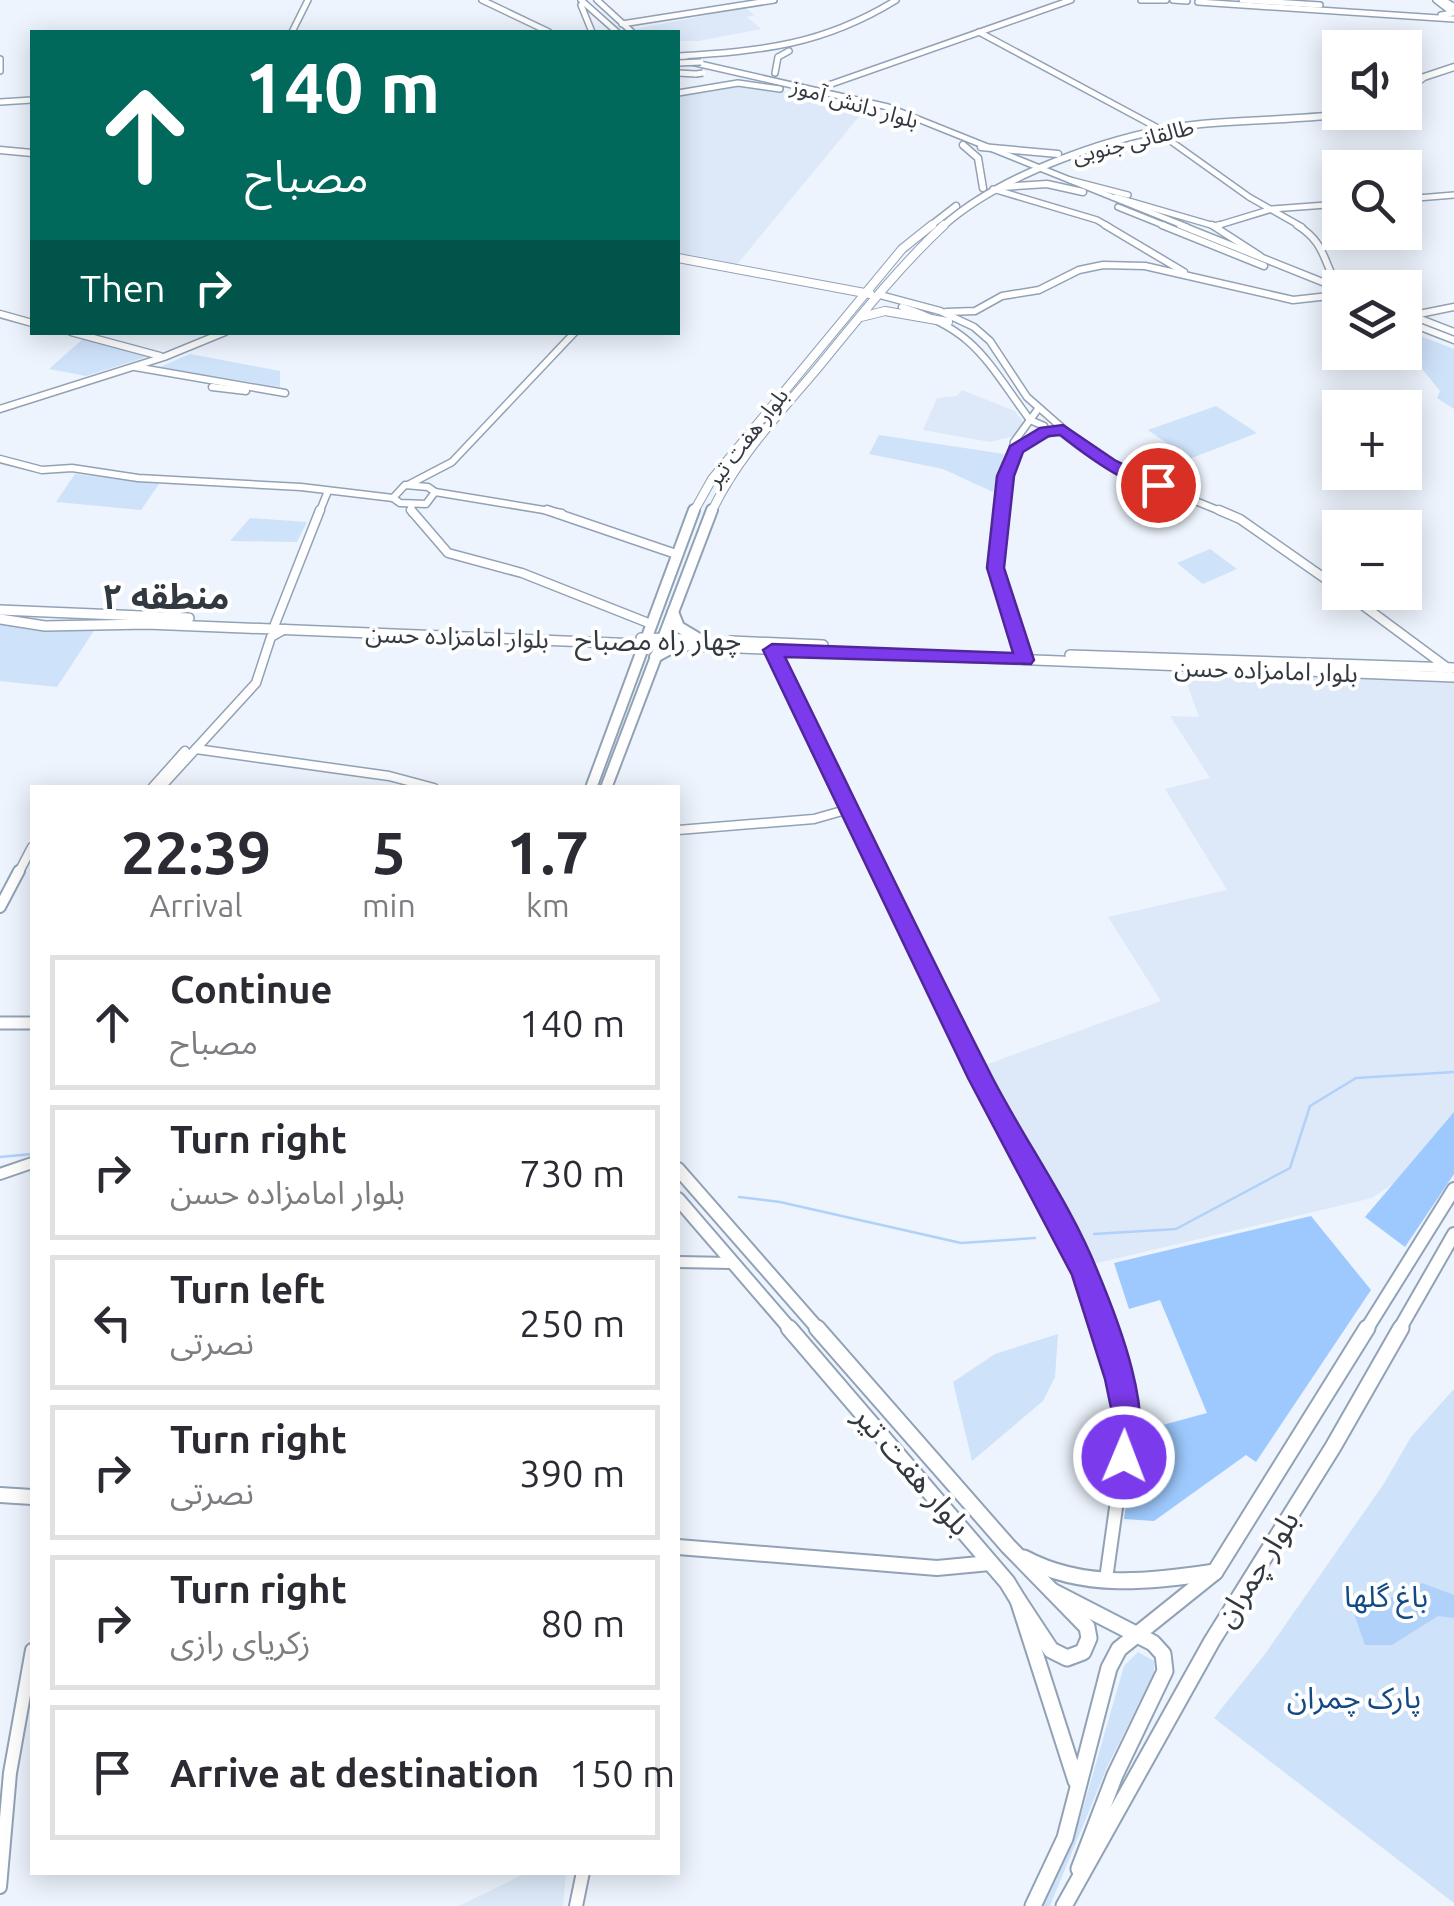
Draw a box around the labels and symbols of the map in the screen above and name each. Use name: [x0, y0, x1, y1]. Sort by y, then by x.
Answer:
street label: بلوار دانش آموز: [787, 72, 922, 135]
street label: طالقانی جنوبی: [1069, 113, 1197, 169]
street label: بلوار هفت تیر: [700, 383, 794, 493]
pin: [1116, 443, 1201, 528]
district label: منطقه ۲: [103, 576, 229, 616]
street label: بلوار امامزاده حسن: [365, 619, 549, 654]
district label: چهار راه مصباح: [575, 624, 741, 661]
street label: بلوار امامزاده حسن: [1174, 653, 1358, 688]
street label: بلوار هفت تیر: [846, 1398, 978, 1543]
position arrow: [1072, 1405, 1176, 1509]
street label: بلوار چمران: [1207, 1504, 1308, 1634]
park label: باغ گلها: [1344, 1579, 1428, 1619]
park label: پارک چمران: [1287, 1680, 1421, 1717]

